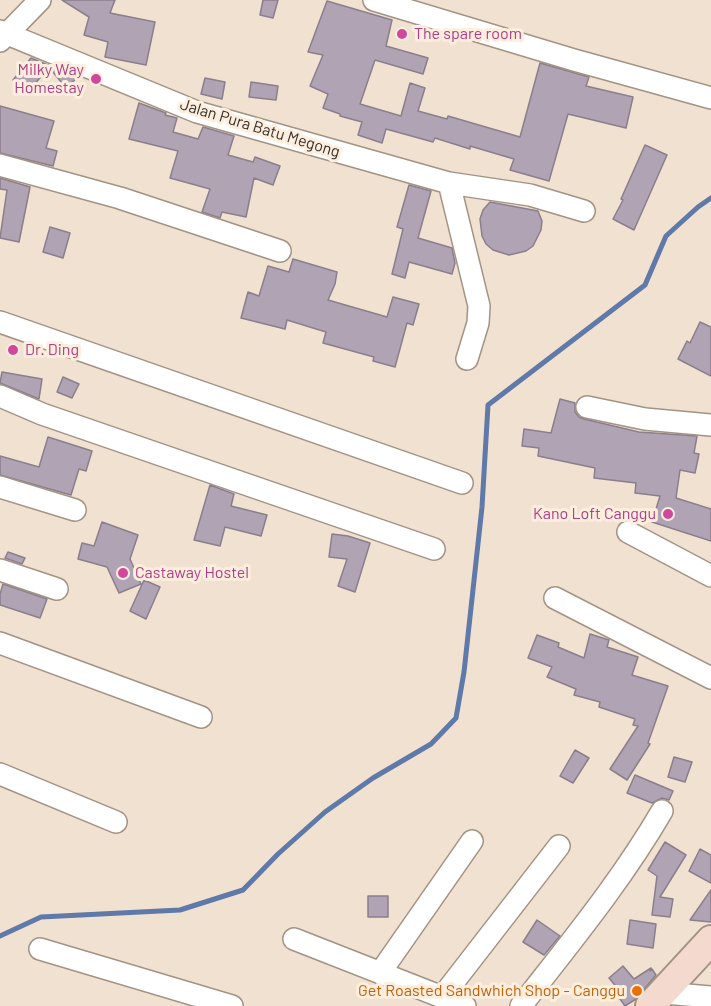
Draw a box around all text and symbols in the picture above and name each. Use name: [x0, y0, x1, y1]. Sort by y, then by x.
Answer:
place label: The spare room: [414, 24, 522, 44]
marker: The spare room: [395, 27, 409, 41]
place label: Milky Way Homestay: [14, 60, 84, 98]
marker: Milky Way Homestay: [89, 72, 103, 86]
street label: Jalan Pura Batu Megong: [178, 94, 342, 162]
place label: Dr. Ding: [25, 340, 79, 360]
marker: Dr. Ding: [6, 343, 20, 357]
place label: Kano Loft Canggu: [533, 504, 656, 524]
marker: Kano Loft Canggu: [661, 507, 675, 521]
place label: Castaway Hostel: [135, 563, 249, 583]
marker: Castaway Hostel: [116, 566, 130, 580]
place label: Get Roasted Sandwhich Shop - Canggu: [358, 981, 625, 1001]
marker: Get Roasted Sandwhich Shop - Canggu: [630, 984, 644, 998]

